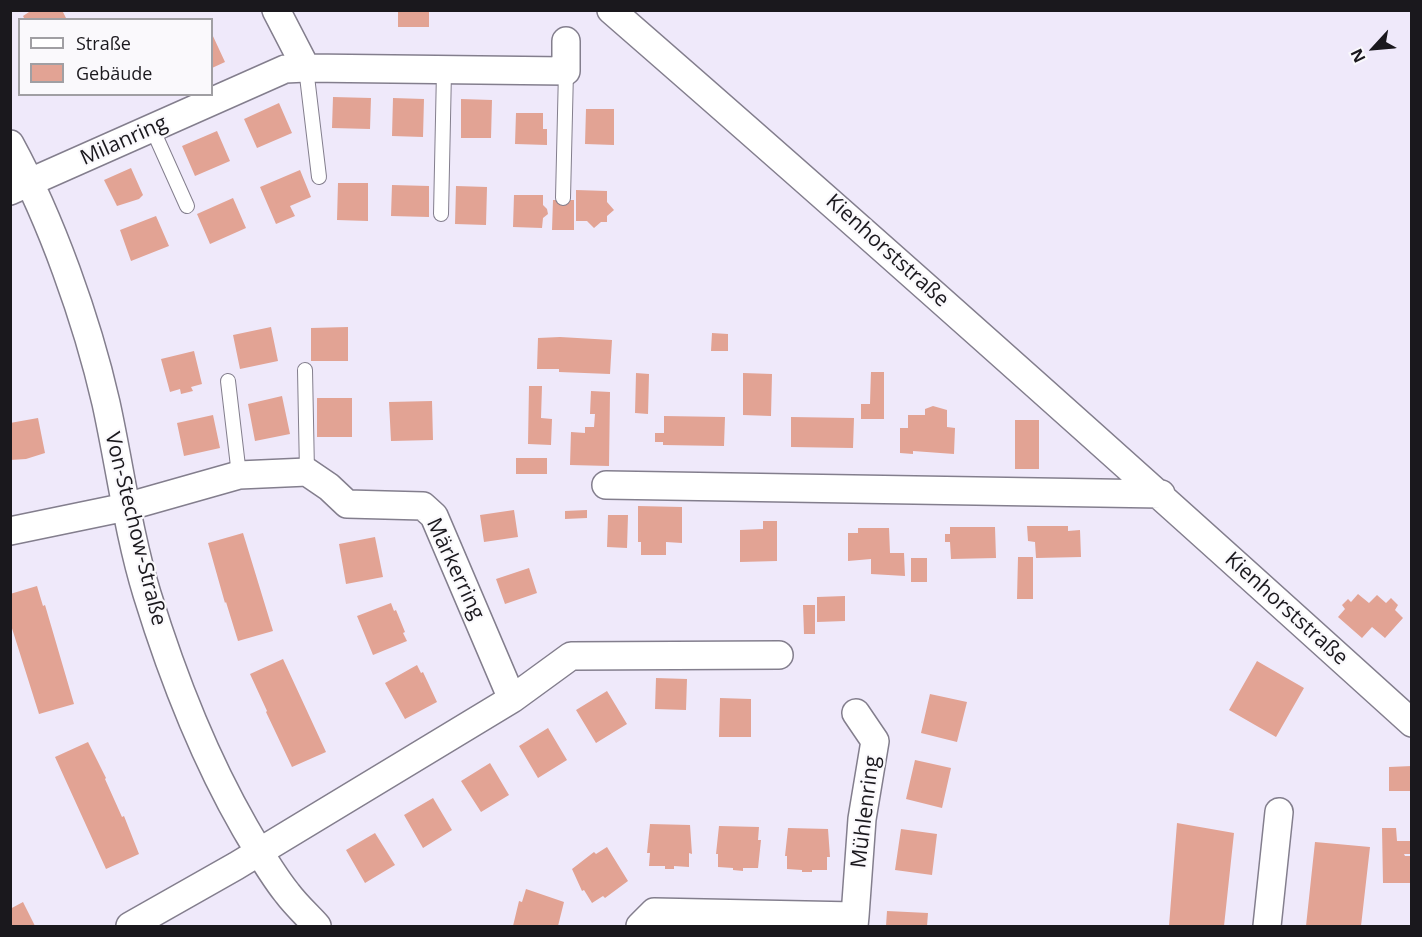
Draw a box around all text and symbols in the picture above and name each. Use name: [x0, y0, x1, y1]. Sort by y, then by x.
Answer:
legend: [18, 18, 213, 96]
north arrow: [1344, 18, 1404, 78]
text: Straße: [76, 31, 131, 55]
text: N: [1345, 45, 1371, 67]
text: Gebäude: [76, 61, 152, 85]
street label: Milanring: [77, 111, 171, 171]
street label: Kienhorststraße: [820, 189, 954, 313]
street label: Von-Stechow-Straße: [99, 430, 171, 628]
street label: Märkerring: [421, 514, 489, 624]
street label: Kienhorststraße: [1219, 547, 1353, 671]
street label: Mühlenring: [847, 754, 885, 870]

